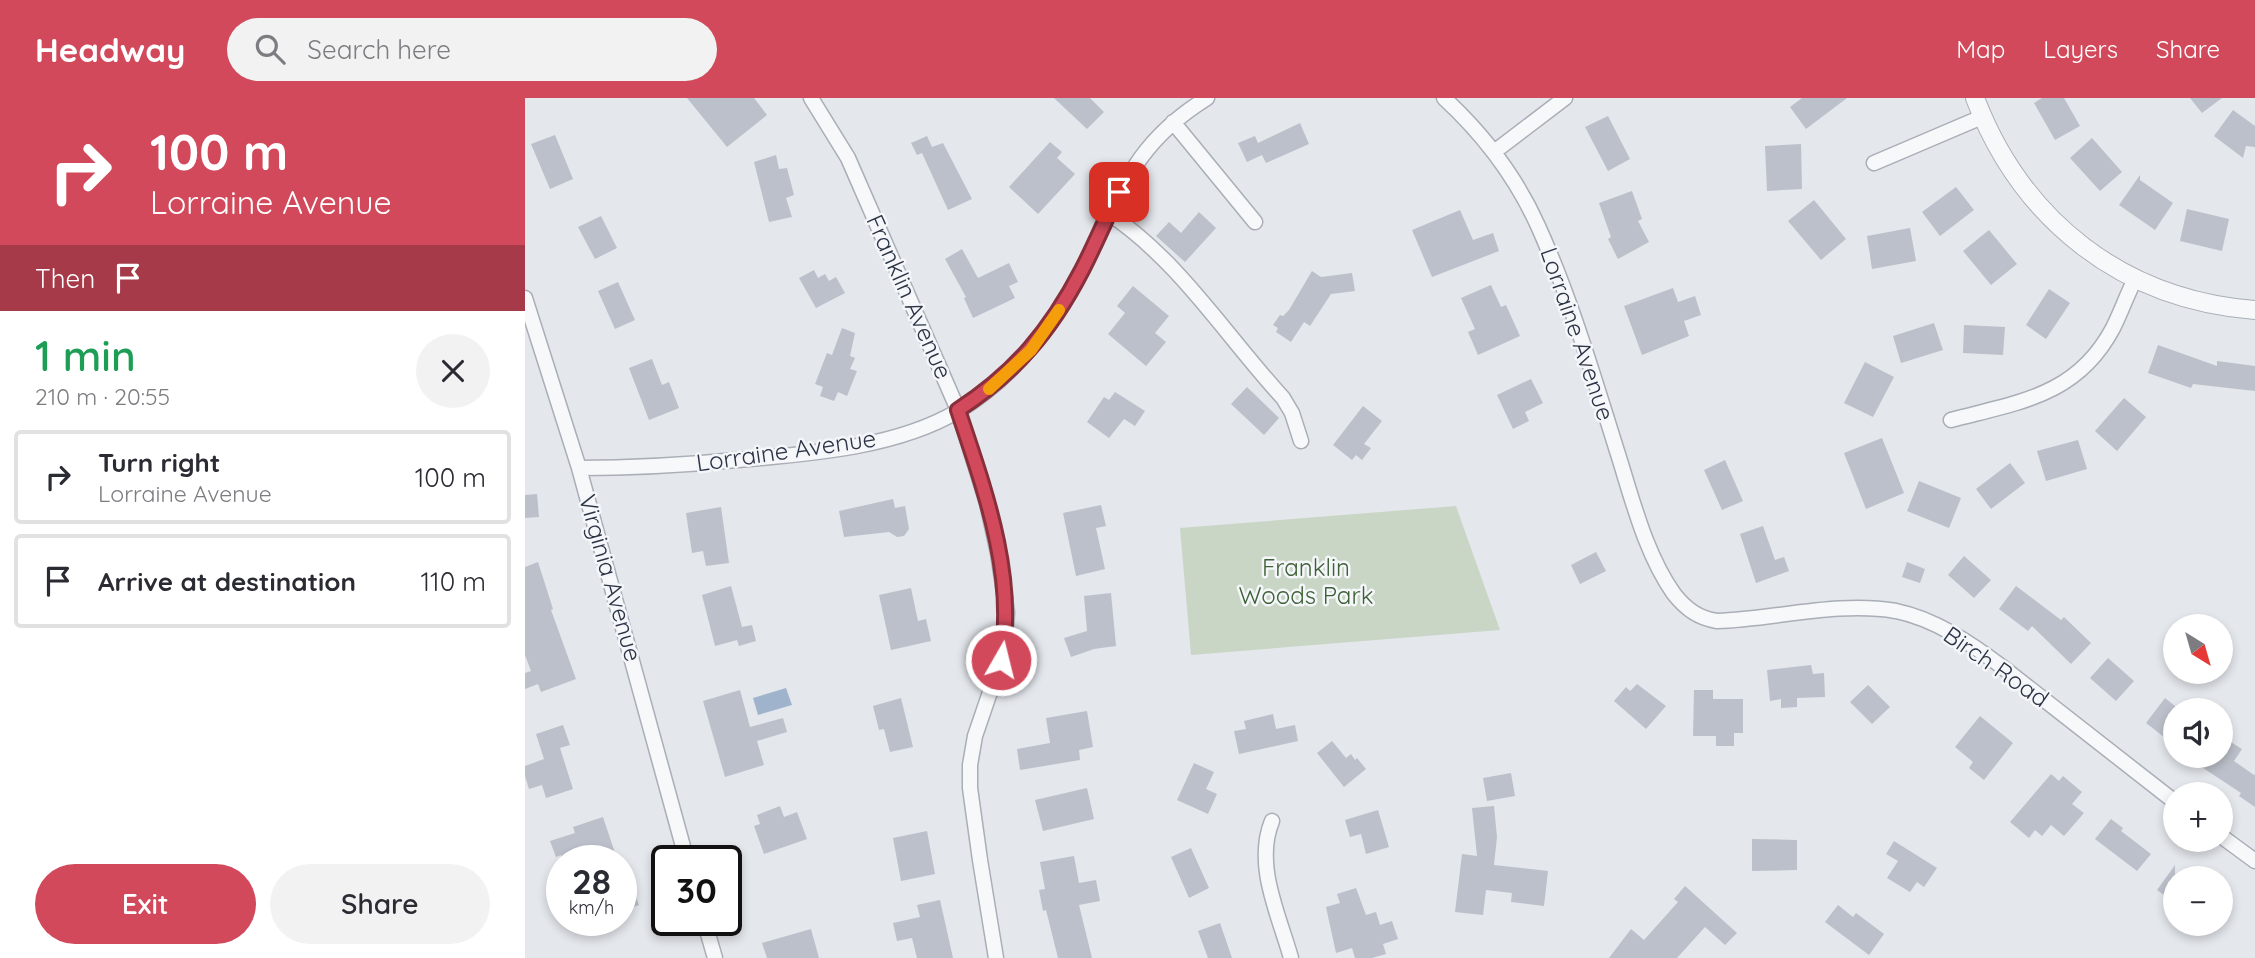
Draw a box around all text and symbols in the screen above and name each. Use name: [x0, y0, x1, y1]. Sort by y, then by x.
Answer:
search box: [227, 18, 717, 81]
text: Headway: [35, 29, 185, 70]
icon: search: [251, 30, 289, 68]
text: Search here: [307, 33, 451, 66]
text: Map: [1956, 34, 2005, 64]
text: Layers: [2043, 34, 2118, 64]
text: Share: [2156, 34, 2220, 64]
text: 100 m: [150, 121, 288, 182]
icon: right: [35, 126, 126, 217]
pin: [1089, 162, 1149, 222]
icon: arrive: [1100, 173, 1138, 211]
text: Lorraine Avenue: [150, 182, 392, 222]
street label: Franklin Avenue: [860, 210, 960, 383]
street label: Lorraine Avenue: [1534, 243, 1622, 424]
icon: arrive: [109, 259, 147, 297]
text: Then: [35, 262, 95, 295]
text: 1 min: [35, 329, 136, 382]
button: close: [416, 334, 490, 408]
text: 210 m · 20:55: [35, 382, 170, 411]
street label: Lorraine Avenue: [694, 423, 878, 477]
text: Turn right: [98, 446, 220, 479]
icon: right: [39, 458, 77, 496]
text: 100 m: [415, 461, 486, 494]
text: Lorraine Avenue: [98, 479, 272, 508]
street label: Virginia Avenue: [573, 491, 649, 665]
park label: Franklin Woods Park: [1239, 552, 1373, 610]
icon: arrive: [39, 562, 77, 600]
text: Arrive at destination: [98, 565, 356, 598]
text: 110 m: [420, 565, 486, 598]
north arrow: [2163, 614, 2233, 684]
map controls: [2163, 614, 2233, 936]
street label: Birch Road: [1938, 619, 2055, 713]
position arrow: [964, 623, 1038, 697]
button: sound: [2163, 698, 2233, 768]
button: +: [2163, 782, 2233, 852]
speed limit sign: 30: [651, 845, 742, 936]
text: 28: [572, 859, 611, 903]
button: Exit: [35, 864, 256, 944]
button: Share: [270, 864, 490, 944]
button: −: [2163, 866, 2233, 936]
text: km/h: [569, 896, 614, 919]

